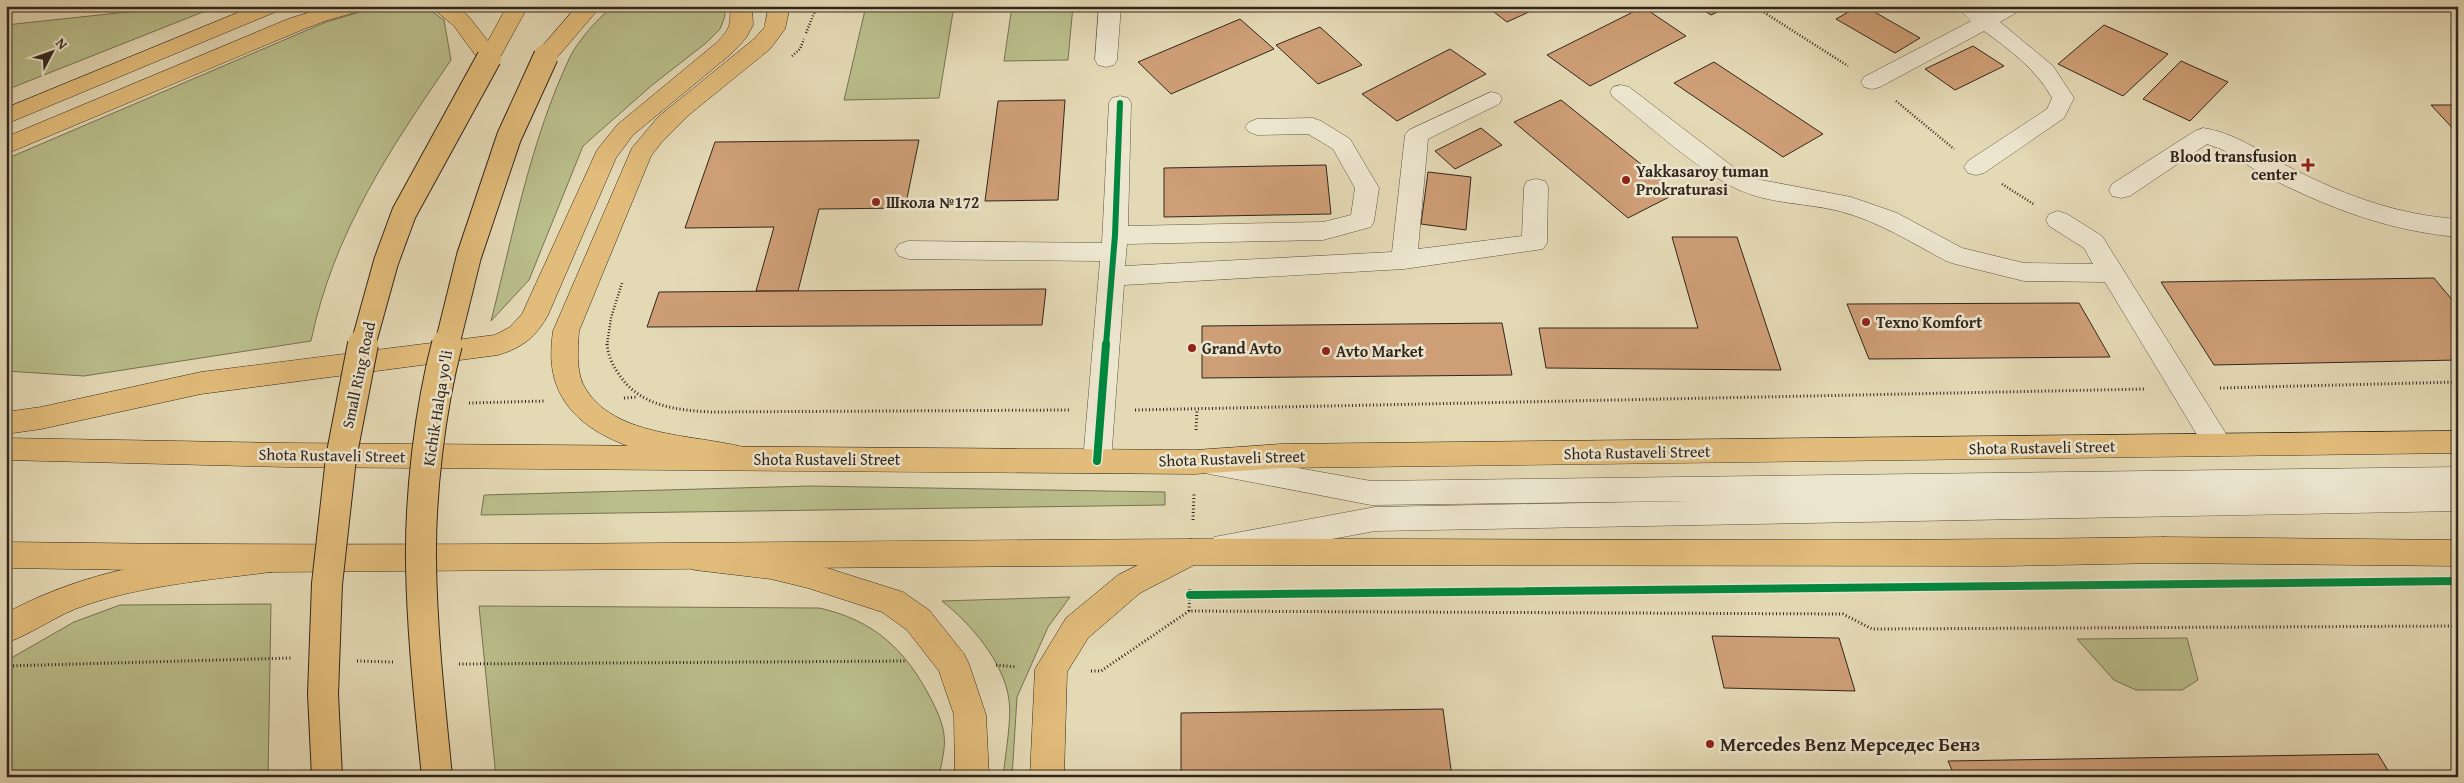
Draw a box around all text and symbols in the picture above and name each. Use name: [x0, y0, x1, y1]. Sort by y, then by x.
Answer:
north arrow: [28, 28, 78, 78]
text: N: [51, 33, 73, 54]
place label: Blood transfusion center: [2170, 144, 2298, 186]
marker: Blood transfusion center: [2301, 158, 2315, 172]
place label: Yakkasaroy tuman Prokraturasi: [1636, 159, 1769, 201]
marker: Yakkasaroy tuman Prokraturasi: [1620, 174, 1632, 186]
place label: Школа №172: [886, 190, 979, 214]
marker: Школа №172: [870, 196, 882, 208]
place label: Texno Komfort: [1876, 310, 1982, 334]
marker: Texno Komfort: [1860, 316, 1872, 328]
street label: Small Ring Road: [335, 319, 381, 431]
place label: Grand Avto: [1202, 336, 1282, 360]
place label: Avto Market: [1336, 339, 1424, 363]
marker: Grand Avto: [1186, 342, 1198, 354]
marker: Avto Market: [1320, 345, 1332, 357]
street label: Kichik Halqa yo'li: [416, 348, 458, 468]
street label: Shota Rustaveli Street: [1968, 434, 2116, 460]
street label: Shota Rustaveli Street: [1563, 439, 1711, 465]
street label: Shota Rustaveli Street: [258, 442, 406, 468]
street label: Shota Rustaveli Street: [1158, 443, 1306, 473]
street label: Shota Rustaveli Street: [754, 447, 901, 471]
place label: Mercedes Benz Мерседес Бенз: [1720, 730, 1980, 758]
marker: Mercedes Benz Мерседес Бенз: [1704, 738, 1716, 750]

